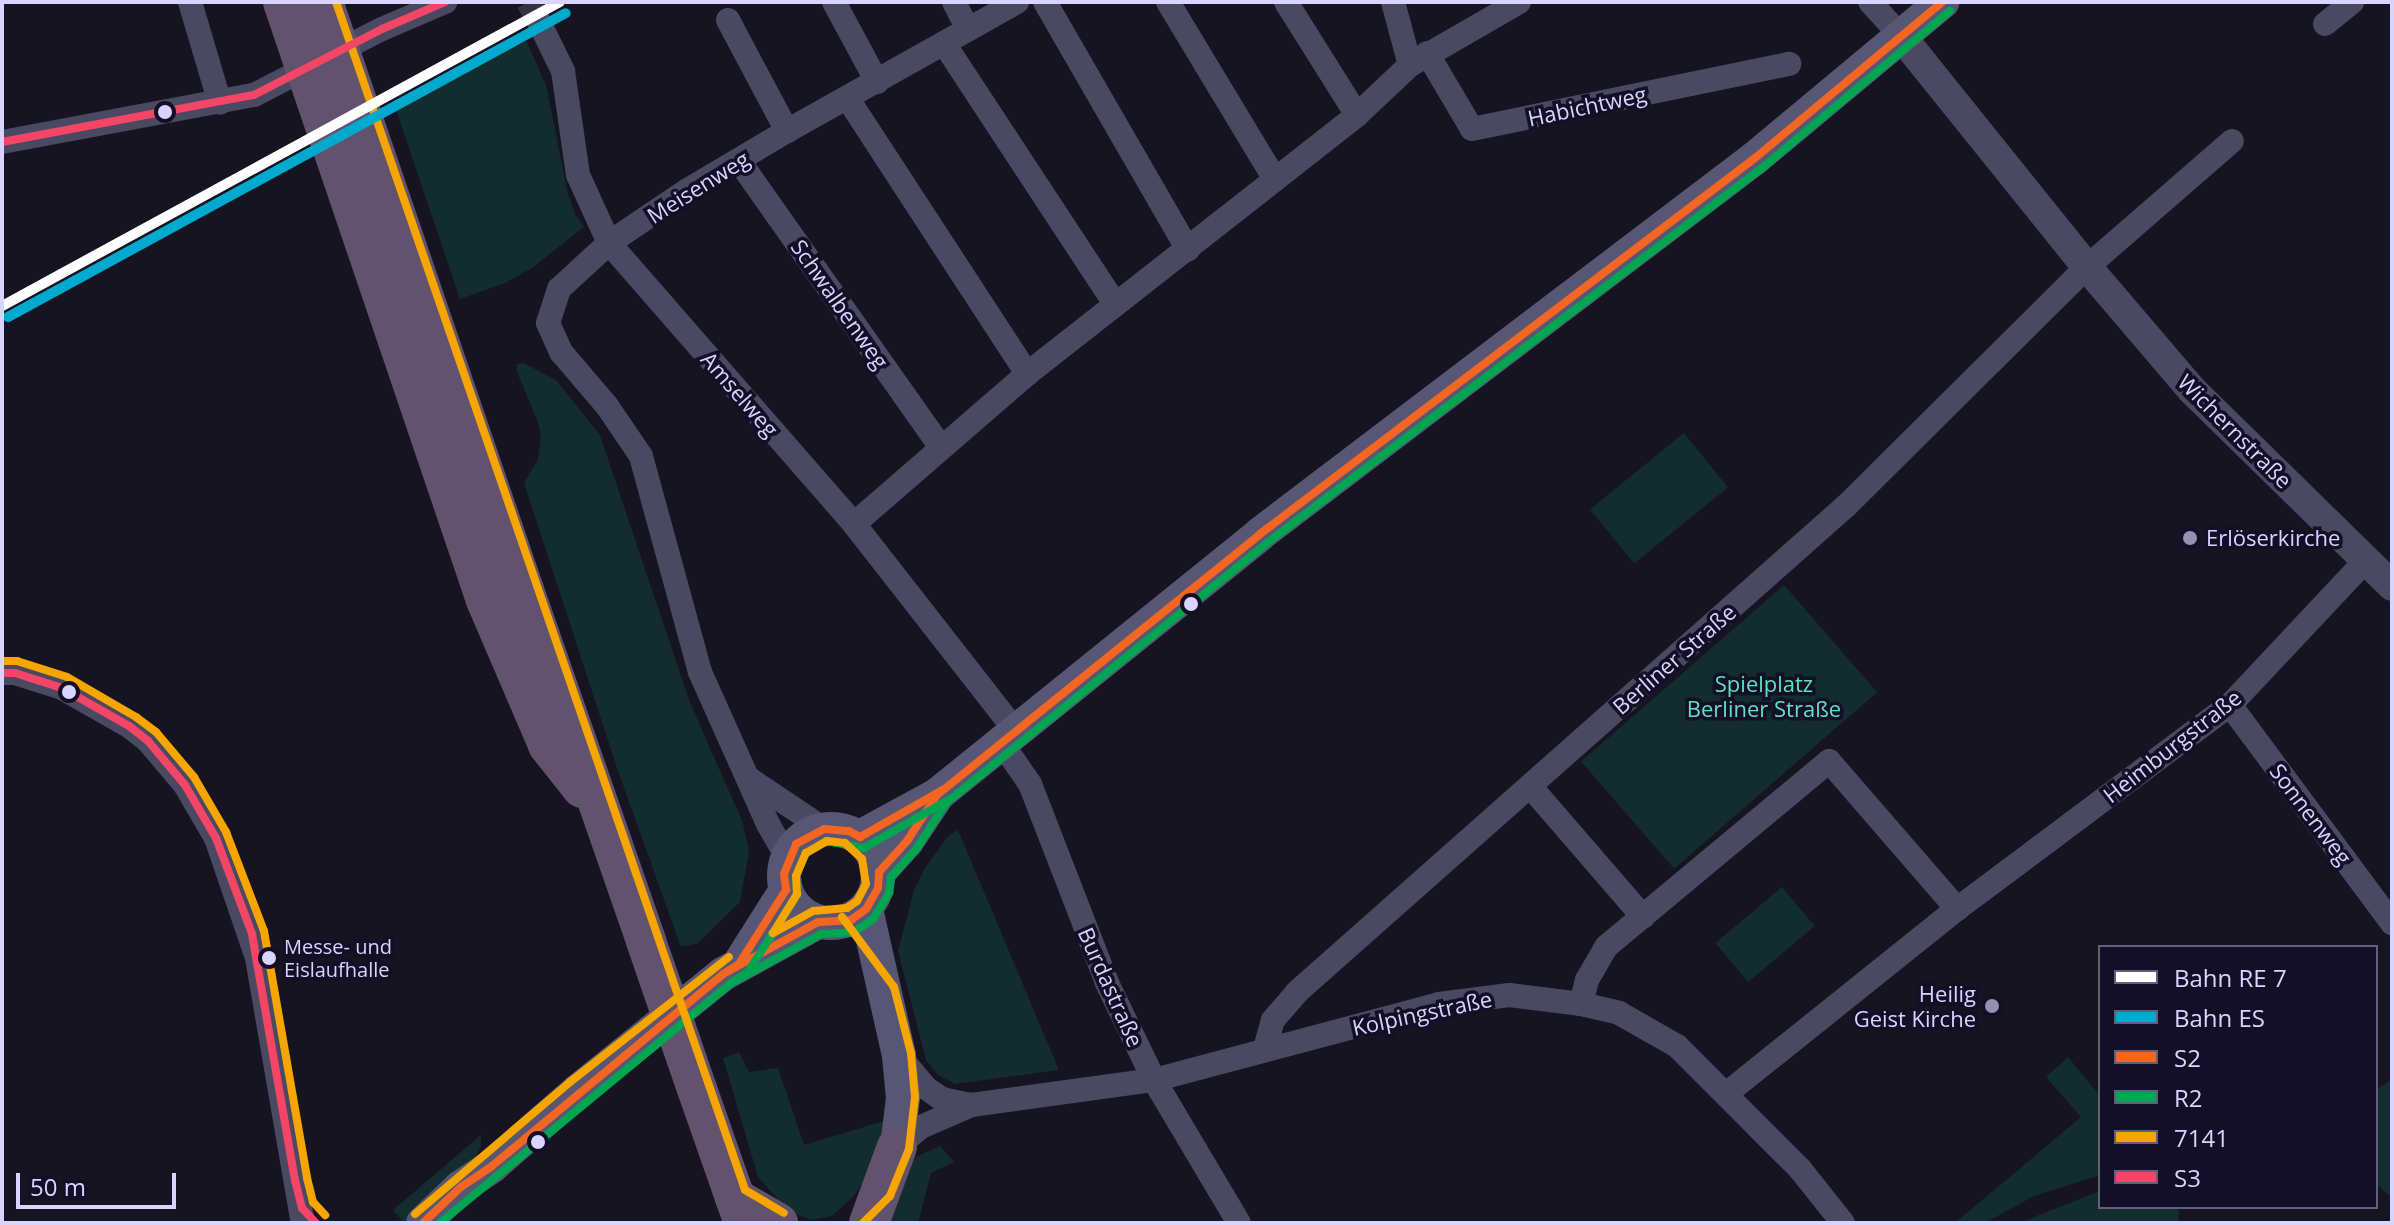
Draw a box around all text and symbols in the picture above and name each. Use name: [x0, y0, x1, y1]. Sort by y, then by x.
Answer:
street label: Habichtweg: [1525, 81, 1649, 131]
unlabelled marker: [157, 104, 173, 120]
street label: Meisenweg: [642, 145, 754, 229]
street label: Schwalbenweg: [786, 234, 894, 374]
street label: Amselweg: [696, 346, 784, 442]
street label: Wichernstraße: [2173, 369, 2297, 493]
place label: Erlöserkirche: [2206, 525, 2340, 551]
marker: Erlöserkirche: [2181, 529, 2199, 547]
unlabelled marker: [1183, 596, 1199, 612]
street label: Berliner Straße: [1607, 598, 1741, 720]
park label: Spielplatz Berliner Straße: [1687, 670, 1841, 722]
unlabelled marker: [61, 684, 77, 700]
street label: Heimburgstraße: [2098, 684, 2246, 808]
street label: Sonnenweg: [2265, 758, 2357, 870]
street label: Burdastraße: [1073, 923, 1149, 1051]
place label: Messe- und Eislaufhalle: [284, 934, 392, 981]
legend: [2098, 945, 2378, 1209]
marker: Messe- und Eislaufhalle: [261, 950, 277, 966]
text: Bahn RE 7: [2174, 961, 2287, 994]
place label: Heilig Geist Kirche: [1854, 980, 1976, 1032]
street label: Kolpingstraße: [1350, 985, 1494, 1041]
marker: Heilig Geist Kirche: [1983, 997, 2001, 1015]
text: Bahn ES: [2174, 1001, 2265, 1034]
text: S2: [2174, 1041, 2201, 1074]
text: R2: [2174, 1081, 2203, 1114]
text: 7141: [2174, 1121, 2229, 1154]
unlabelled marker: [530, 1134, 546, 1150]
scale bar: [20, 1157, 180, 1207]
text: S3: [2174, 1161, 2201, 1194]
text: 50 m: [30, 1170, 86, 1203]

